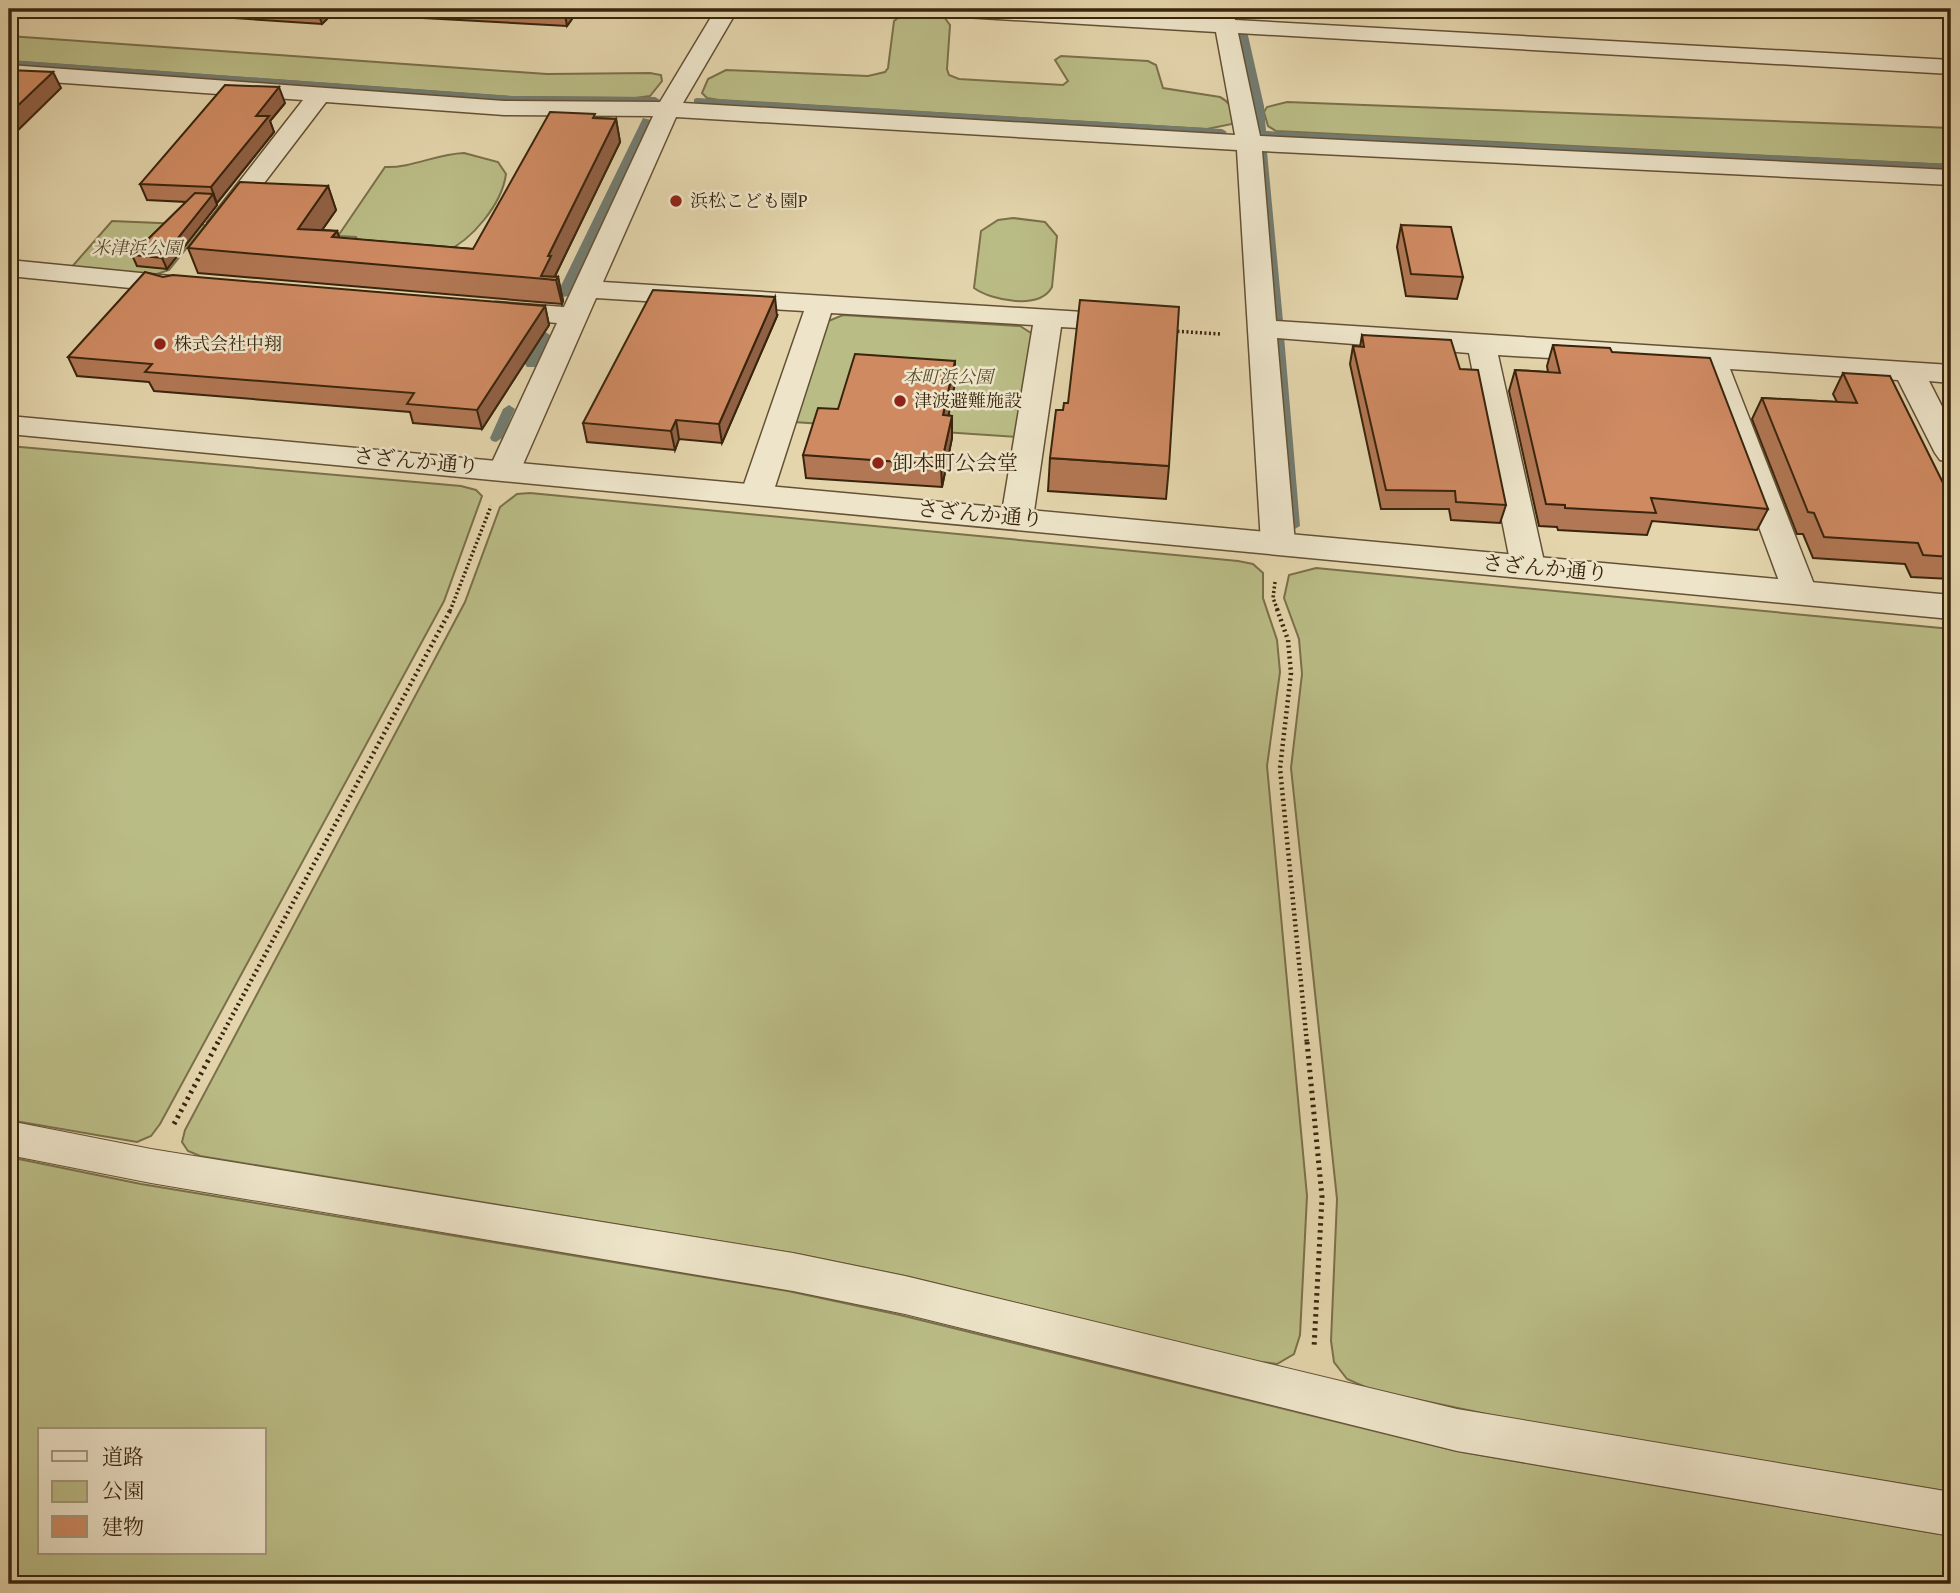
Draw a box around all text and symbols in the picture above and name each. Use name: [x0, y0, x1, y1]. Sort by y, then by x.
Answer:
place label: 浜松こども園P: [690, 187, 808, 214]
marker: 浜松こども園P: [668, 193, 684, 209]
park label: 米津浜公園: [92, 234, 185, 261]
place label: 株式会社中翔: [174, 330, 282, 357]
marker: 株式会社中翔: [152, 336, 168, 352]
park label: 本町浜公園: [903, 363, 996, 390]
place label: 津波避難施設: [914, 387, 1022, 414]
marker: 津波避難施設: [892, 393, 908, 409]
street label: さざんか通り: [352, 440, 480, 481]
place label: 卸本町公会堂: [892, 447, 1018, 478]
marker: 卸本町公会堂: [870, 455, 886, 471]
street label: さざんか通り: [916, 493, 1044, 534]
street label: さざんか通り: [1481, 547, 1609, 588]
legend: [38, 1428, 266, 1554]
text: 道路: [102, 1441, 144, 1472]
text: 公園: [102, 1475, 144, 1506]
text: 建物: [102, 1511, 144, 1542]

